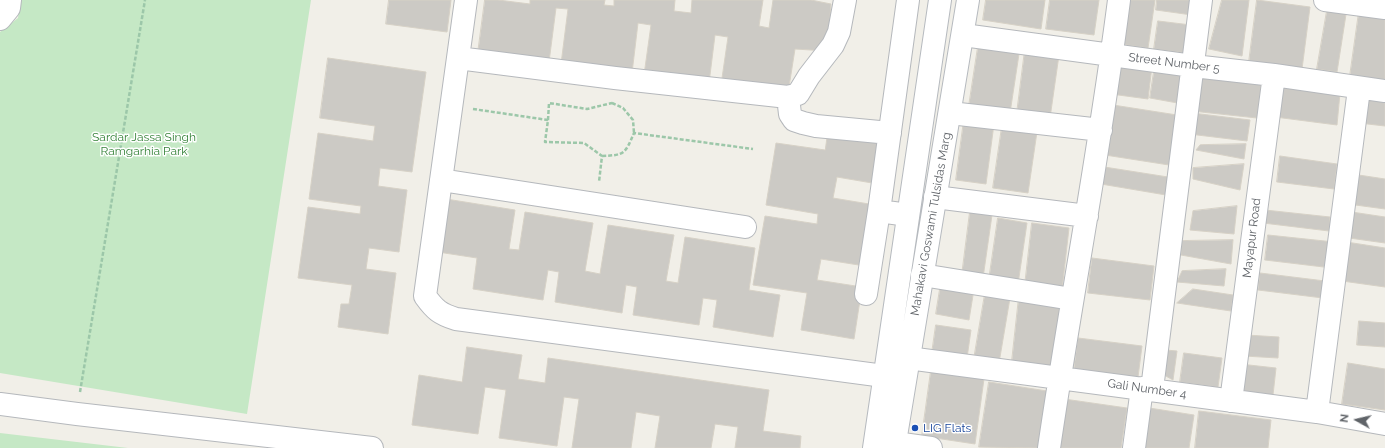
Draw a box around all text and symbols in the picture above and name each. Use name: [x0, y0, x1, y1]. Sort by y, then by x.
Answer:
street label: Street Number 5: [1127, 50, 1221, 76]
park label: Sardar Jassa Singh Ramgarhia Park: [92, 130, 196, 158]
street label: Mahakavi Goswami Tulsidas Marg: [908, 131, 954, 317]
street label: Mayapur Road: [1240, 197, 1264, 279]
street label: Gali Number 4: [1107, 376, 1187, 402]
north arrow: [1337, 400, 1377, 440]
text: N: [1338, 413, 1352, 423]
place label: LIG Flats: [923, 421, 971, 435]
marker: LIG Flats: [910, 423, 920, 433]

